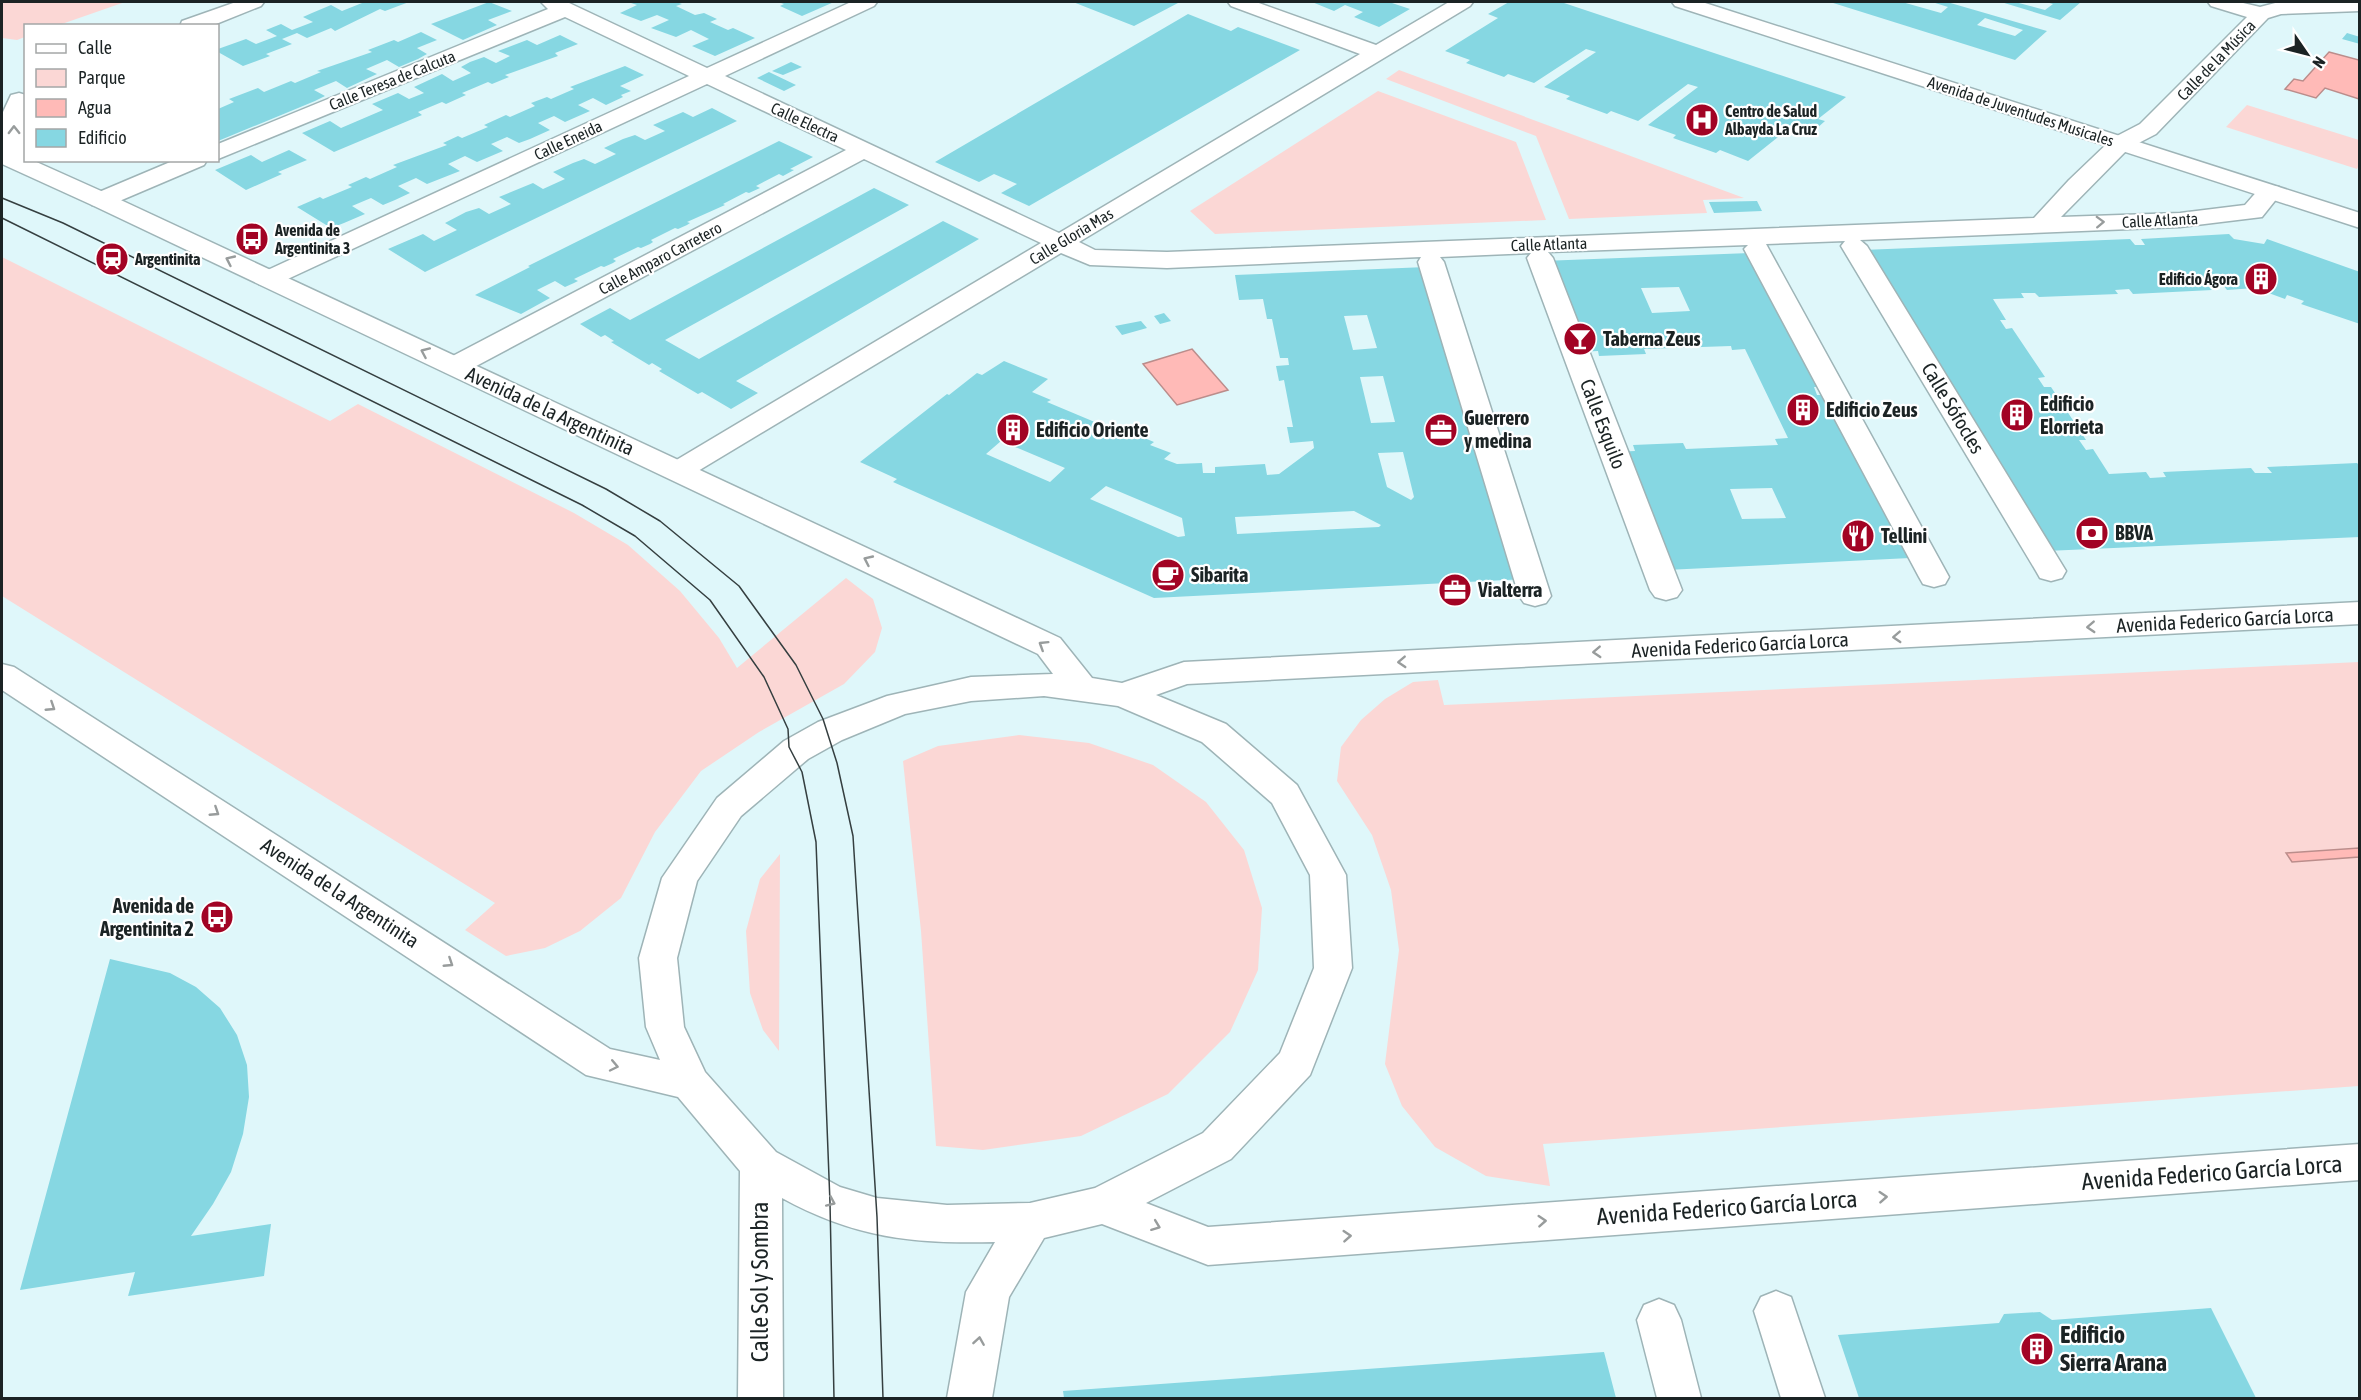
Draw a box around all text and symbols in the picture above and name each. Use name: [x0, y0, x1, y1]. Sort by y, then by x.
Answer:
street label: Calle de la Música: [2173, 16, 2259, 104]
legend: [24, 24, 219, 162]
north arrow: [2277, 24, 2337, 84]
text: Calle: [78, 37, 112, 58]
street label: Calle Teresa de Calcuta: [326, 46, 458, 114]
text: N: [2309, 54, 2329, 72]
text: Parque: [78, 67, 126, 88]
street label: Avenida de Juventudes Musicales: [1926, 72, 2117, 150]
text: Agua: [78, 97, 112, 118]
street label: Calle Electra: [768, 98, 842, 146]
hospital icon: Centro de Salud Albayda La Cruz: [1684, 102, 1720, 138]
place label: Centro de Salud Albayda La Cruz: [1724, 102, 1817, 138]
street label: Calle Eneida: [531, 116, 605, 164]
one-way arrow: [8, 125, 21, 134]
text: Edificio: [78, 127, 127, 148]
street label: Calle Gloria Mas: [1026, 204, 1116, 268]
street label: Calle Atlanta: [2121, 209, 2199, 231]
one-way arrow: [2096, 216, 2105, 229]
street label: Calle Amparo Carretero: [595, 218, 725, 299]
bus stop icon: Avenida de Argentinita 3: [234, 221, 270, 257]
place label: Avenida de Argentinita 3: [274, 221, 350, 257]
street label: Calle Atlanta: [1511, 234, 1587, 254]
station icon: Argentinita: [94, 241, 130, 277]
place label: Argentinita: [134, 250, 200, 268]
one-way arrow: [225, 256, 236, 268]
building icon: Edificio Ágora: [2243, 261, 2279, 297]
place label: Edificio Ágora: [2159, 270, 2238, 288]
bar icon: Taberna Zeus: [1562, 321, 1598, 357]
place label: Taberna Zeus: [1603, 327, 1701, 350]
one-way arrow: [420, 348, 431, 360]
street label: Calle Sófocles: [1917, 358, 1990, 457]
street label: Avenida de la Argentinita: [462, 361, 638, 460]
street label: Calle Esquilo: [1576, 376, 1631, 472]
building icon: Edificio Zeus: [1785, 392, 1821, 428]
place label: Edificio Elorrieta: [2040, 392, 2104, 438]
building icon: Edificio Elorrieta: [1999, 397, 2035, 433]
place label: Edificio Zeus: [1826, 398, 1918, 421]
place label: Guerrero y medina: [1464, 406, 1531, 452]
building icon: Edificio Oriente: [995, 412, 1031, 448]
office icon: Guerrero y medina: [1423, 412, 1459, 448]
place label: Edificio Oriente: [1036, 418, 1148, 441]
bank icon: BBVA: [2074, 515, 2110, 551]
restaurant icon: Tellini: [1840, 518, 1876, 554]
place label: BBVA: [2115, 521, 2153, 544]
place label: Tellini: [1881, 524, 1927, 547]
one-way arrow: [863, 556, 874, 568]
cafe icon: Sibarita: [1150, 557, 1186, 593]
place label: Sibarita: [1191, 563, 1248, 586]
office icon: Vialterra: [1437, 572, 1473, 608]
place label: Vialterra: [1477, 578, 1542, 601]
street label: Avenida Federico García Lorca: [2116, 602, 2334, 637]
one-way arrow: [2087, 620, 2096, 633]
street label: Avenida Federico García Lorca: [1631, 627, 1849, 662]
one-way arrow: [1892, 630, 1901, 643]
one-way arrow: [1039, 641, 1049, 652]
one-way arrow: [1592, 646, 1601, 659]
one-way arrow: [1398, 656, 1407, 669]
one-way arrow: [45, 699, 55, 711]
one-way arrow: [208, 805, 219, 816]
street label: Avenida de la Argentinita: [257, 833, 423, 952]
place label: Avenida de Argentinita 2: [99, 894, 194, 940]
bus stop icon: Avenida de Argentinita 2: [199, 899, 235, 935]
one-way arrow: [443, 956, 454, 967]
one-way arrow: [609, 1059, 619, 1072]
street label: Avenida Federico García Lorca: [2081, 1150, 2343, 1195]
street label: Avenida Federico García Lorca: [1596, 1185, 1858, 1230]
one-way arrow: [1878, 1190, 1887, 1203]
one-way arrow: [824, 1195, 835, 1207]
street label: Calle Sol y Sombra: [746, 1202, 773, 1362]
one-way arrow: [1537, 1215, 1546, 1228]
one-way arrow: [1150, 1219, 1161, 1231]
one-way arrow: [1343, 1229, 1352, 1242]
place label: Edificio Sierra Arana: [2060, 1321, 2167, 1376]
building icon: Edificio Sierra Arana: [2019, 1331, 2055, 1367]
one-way arrow: [973, 1336, 985, 1345]

